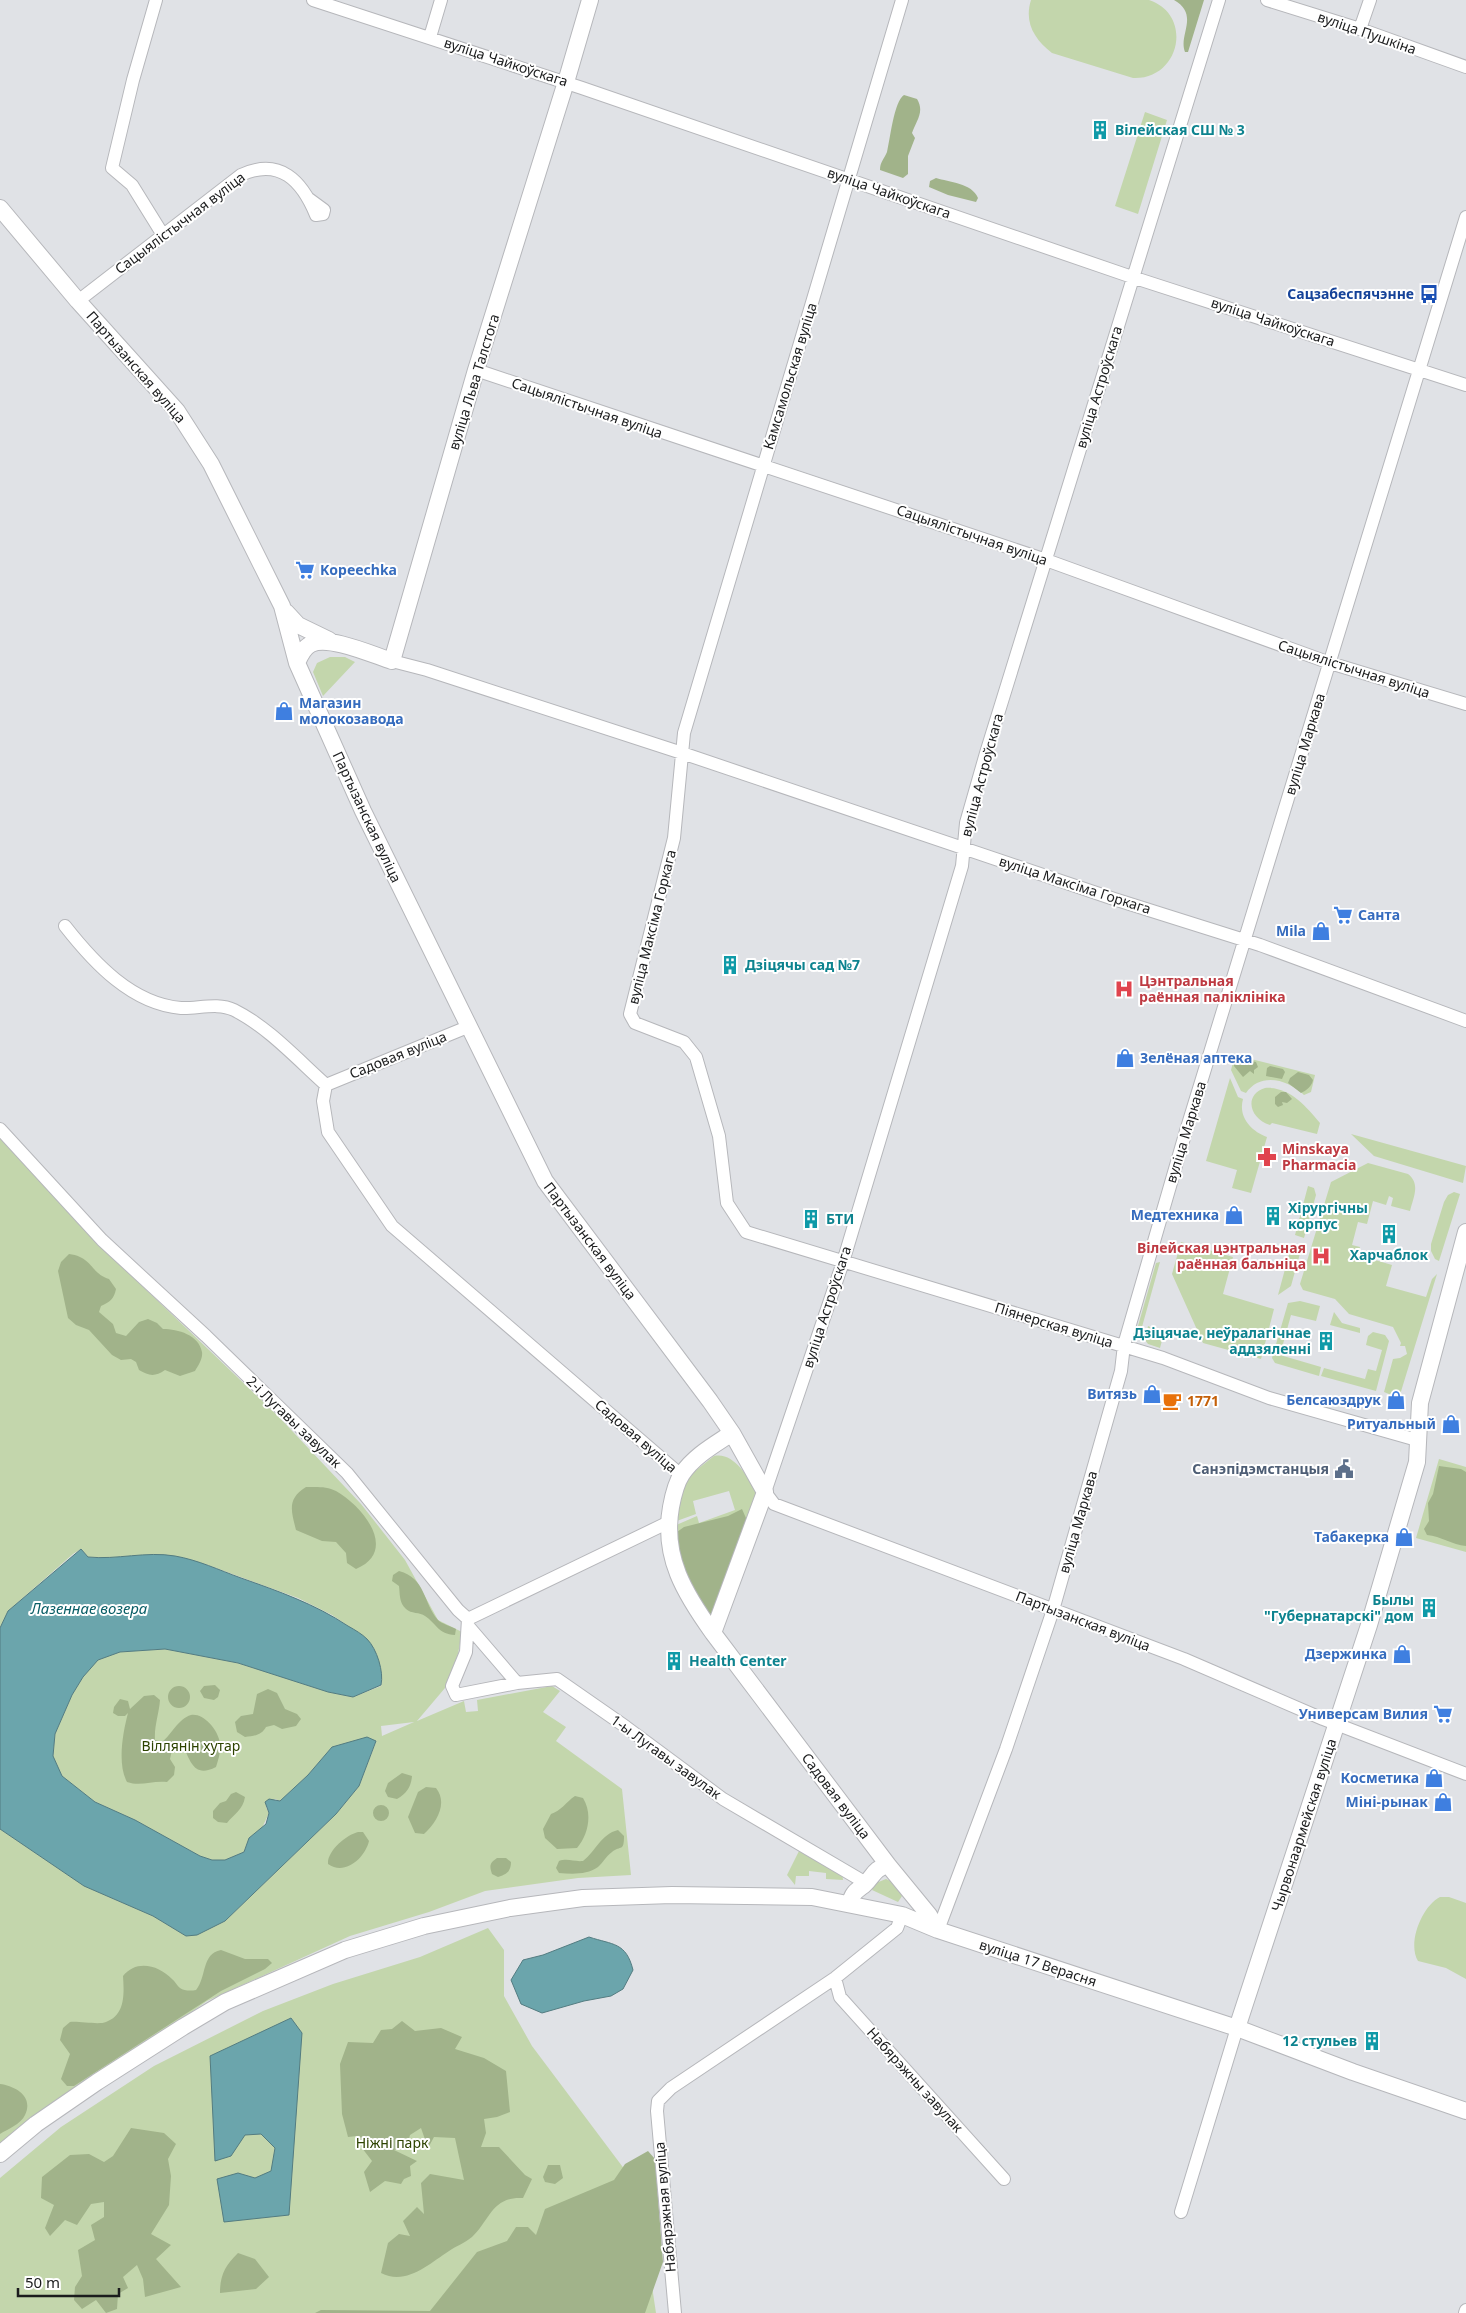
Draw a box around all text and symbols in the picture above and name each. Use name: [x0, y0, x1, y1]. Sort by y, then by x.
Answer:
street label: вуліца Пушкіна: [1315, 7, 1419, 58]
street label: вуліца Чайкоўскага: [442, 32, 571, 91]
building icon: Вілейская СШ № 3: [1089, 119, 1111, 141]
place label: Вілейская СШ № 3: [1115, 120, 1245, 139]
street label: вуліца Чайкоўскага: [825, 162, 953, 223]
street label: Сацыялістычная вуліца: [111, 167, 249, 278]
bus stop icon: Сацзабеспячэнне: [1418, 283, 1440, 305]
place label: Сацзабеспячэнне: [1287, 284, 1414, 303]
street label: вуліца Чайкоўскага: [1209, 292, 1338, 351]
street label: Камсамольская вуліца: [758, 300, 821, 452]
street label: Партызанская вуліца: [82, 307, 190, 427]
street label: вуліца Льва Талстога: [444, 311, 503, 452]
street label: вуліца Астроўскага: [1071, 323, 1126, 450]
street label: Сацыялістычная вуліца: [509, 373, 665, 442]
street label: Сацыялістычная вуліца: [894, 500, 1050, 569]
supermarket icon: Kopeechka: [294, 559, 316, 581]
place label: Kopeechka: [320, 560, 397, 579]
street label: Сацыялістычная вуліца: [1276, 635, 1433, 702]
street label: вуліца Маркава: [1280, 691, 1329, 797]
place label: Магазин молокозавода: [299, 693, 404, 728]
shop icon: Магазин молокозавода: [273, 700, 295, 722]
street label: вуліца Астроўскага: [956, 711, 1007, 839]
street label: Партызанская вуліца: [329, 748, 406, 885]
street label: вуліца Максіма Горкага: [623, 848, 680, 1006]
street label: вуліца Максіма Горкага: [997, 851, 1153, 918]
supermarket icon: Санта: [1332, 904, 1354, 926]
place label: Санта: [1358, 905, 1400, 924]
shop icon: Mila: [1310, 920, 1332, 942]
place label: Mila: [1276, 921, 1306, 940]
building icon: Дзіцячы сад №7: [719, 954, 741, 976]
place label: Дзіцячы сад №7: [745, 955, 860, 974]
place label: Цэнтральная раённая паліклініка: [1139, 971, 1286, 1006]
hospital icon: Цэнтральная раённая паліклініка: [1113, 978, 1135, 1000]
street label: Садовая вуліца: [346, 1026, 449, 1083]
shop icon: Зелёная аптека: [1114, 1047, 1136, 1069]
place label: Зелёная аптека: [1140, 1048, 1252, 1067]
street label: вуліца Маркава: [1161, 1079, 1210, 1185]
place label: Minskaya Pharmacia: [1282, 1139, 1356, 1174]
pharmacy icon: Minskaya Pharmacia: [1256, 1146, 1278, 1168]
street label: Партызанская вуліца: [540, 1178, 641, 1303]
place label: Хірургічны корпус: [1288, 1198, 1368, 1233]
shop icon: Медтехника: [1223, 1204, 1245, 1226]
place label: Медтехника: [1131, 1205, 1219, 1224]
building icon: Хірургічны корпус: [1262, 1205, 1284, 1227]
building icon: БТИ: [800, 1208, 822, 1230]
place label: БТИ: [826, 1209, 854, 1228]
building icon: Харчаблок: [1378, 1223, 1400, 1245]
place label: Вілейская цэнтральная раённая бальніца: [1137, 1238, 1306, 1273]
street label: вуліца Астроўскага: [798, 1243, 855, 1370]
hospital icon: Вілейская цэнтральная раённая бальніца: [1310, 1245, 1332, 1267]
place label: Харчаблок: [1350, 1245, 1429, 1264]
street label: Піянерская вуліца: [993, 1297, 1116, 1352]
place label: Дзіцячае, неўралагічнае аддзяленні: [1133, 1323, 1311, 1358]
building icon: Дзіцячае, неўралагічнае аддзяленні: [1315, 1330, 1337, 1352]
street label: 2-і Лугавы завулак: [243, 1371, 346, 1472]
shop icon: Витязь: [1141, 1383, 1163, 1405]
place label: Витязь: [1087, 1384, 1137, 1403]
shop icon: Белсаюздрук: [1385, 1389, 1407, 1411]
cafe icon: 1771: [1161, 1390, 1183, 1412]
place label: Белсаюздрук: [1286, 1390, 1381, 1409]
place label: 1771: [1187, 1391, 1219, 1410]
street label: Садовая вуліца: [591, 1395, 682, 1477]
shop icon: Ритуальный: [1440, 1413, 1462, 1435]
place label: Ритуальный: [1347, 1414, 1436, 1433]
public building icon: Санэпідэмстанцыя: [1333, 1458, 1355, 1480]
place label: Санэпідэмстанцыя: [1192, 1459, 1329, 1478]
street label: вуліца Маркава: [1054, 1468, 1101, 1575]
shop icon: Табакерка: [1393, 1526, 1415, 1548]
place label: Табакерка: [1314, 1527, 1389, 1546]
street label: Партызанская вуліца: [1013, 1586, 1153, 1655]
place label: Былы "Губернатарскі" дом: [1264, 1590, 1414, 1625]
building icon: Былы "Губернатарскі" дом: [1418, 1597, 1440, 1619]
water label: Лазеннае возера: [30, 1598, 148, 1618]
shop icon: Дзержинка: [1391, 1643, 1413, 1665]
place label: Дзержинка: [1305, 1644, 1387, 1663]
building icon: Health Center: [663, 1650, 685, 1672]
place label: Health Center: [689, 1651, 787, 1670]
supermarket icon: Универсам Вилия: [1432, 1703, 1454, 1725]
place label: Универсам Вилия: [1299, 1704, 1428, 1723]
street label: 1-ы Лугавы завулак: [607, 1710, 726, 1803]
park label: Віллянін хутар: [142, 1736, 240, 1755]
street label: Чырвонаармейская вуліца: [1267, 1736, 1340, 1914]
street label: Садовая вуліца: [798, 1749, 875, 1843]
shop icon: Косметика: [1423, 1767, 1445, 1789]
place label: Косметика: [1341, 1768, 1419, 1787]
shop icon: Міні-рынак: [1432, 1791, 1454, 1813]
place label: Міні-рынак: [1346, 1792, 1428, 1811]
street label: вуліца 17 Верасня: [977, 1935, 1099, 1990]
street label: Набярэжны завулак: [863, 2023, 968, 2137]
building icon: 12 стульев: [1361, 2030, 1383, 2052]
place label: 12 стульев: [1282, 2031, 1357, 2050]
park label: Ніжні парк: [356, 2133, 429, 2152]
street label: Набярэжная вуліца: [649, 2141, 680, 2273]
scale bar: [18, 2266, 119, 2298]
text: 50 m: [25, 2272, 60, 2292]

